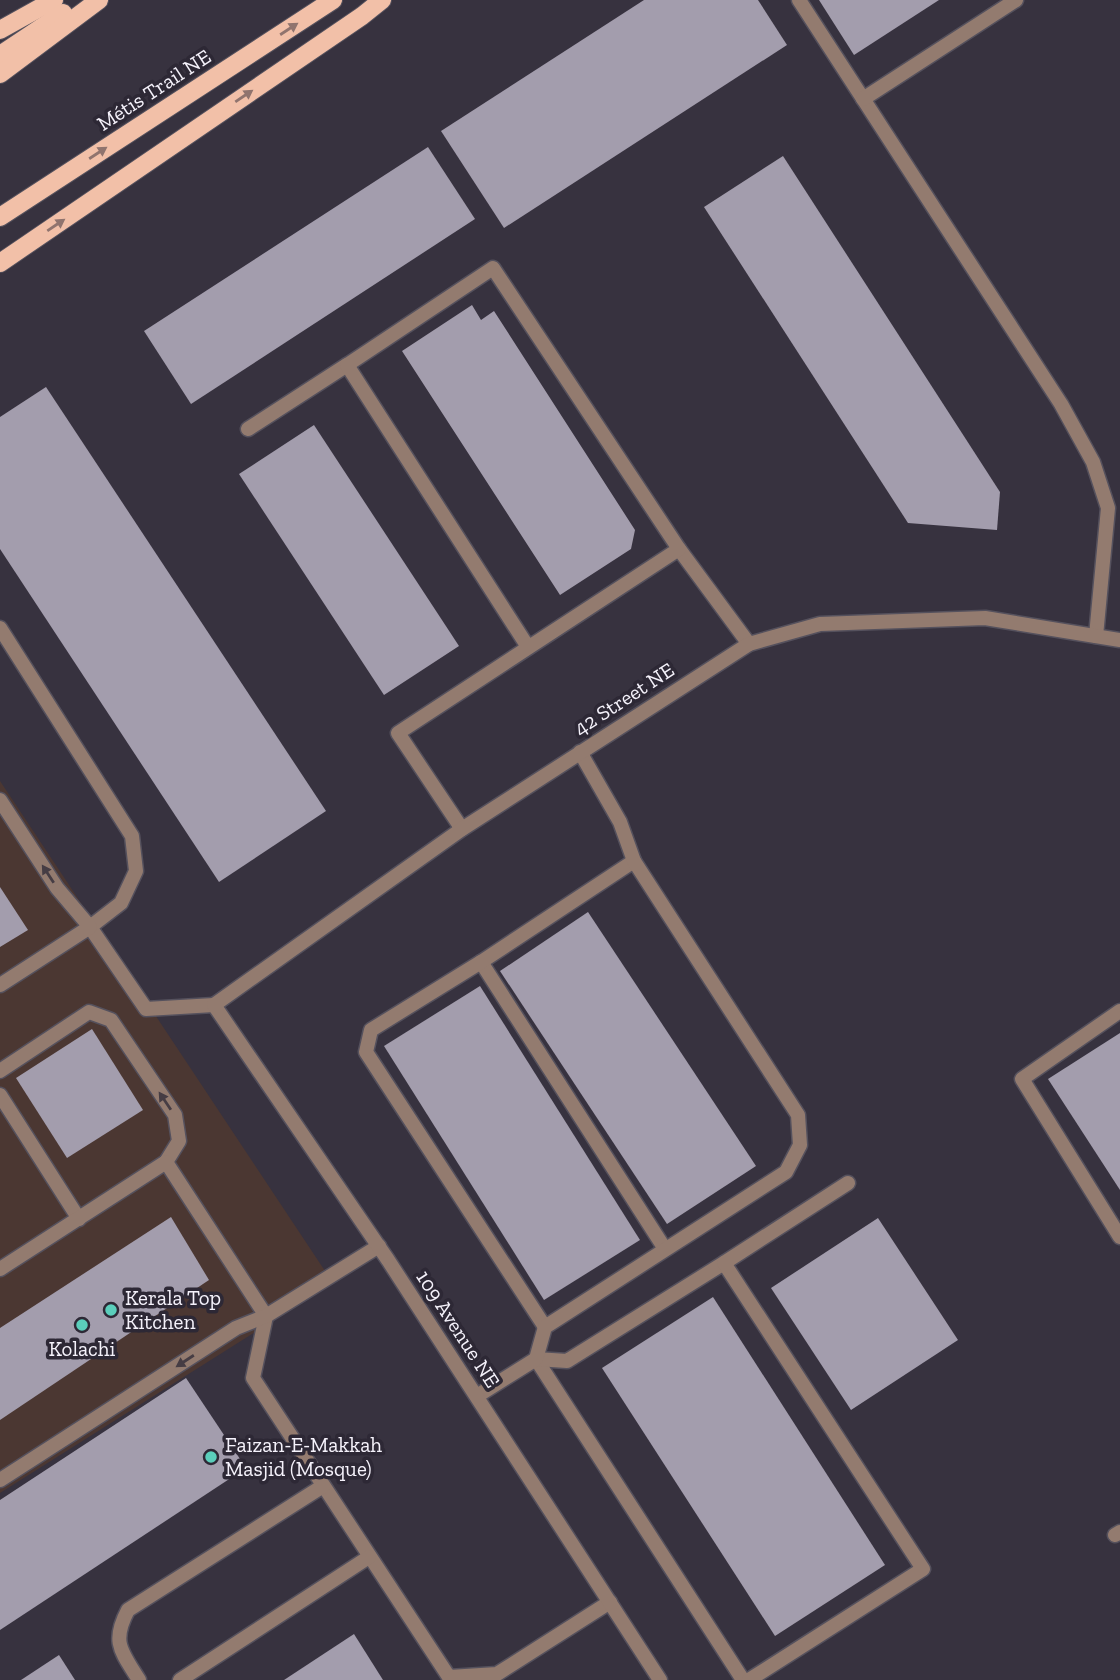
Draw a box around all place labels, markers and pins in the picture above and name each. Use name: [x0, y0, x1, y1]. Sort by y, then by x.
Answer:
place label: Kerala Top Kitchen: [125, 1285, 221, 1334]
marker: Kerala Top Kitchen: [103, 1302, 119, 1318]
marker: Kolachi: [74, 1317, 90, 1333]
place label: Kolachi: [49, 1336, 116, 1361]
place label: Faizan-E-Makkah Masjid (Mosque): [225, 1432, 382, 1482]
marker: Faizan-E-Makkah Masjid (Mosque): [203, 1449, 219, 1465]

